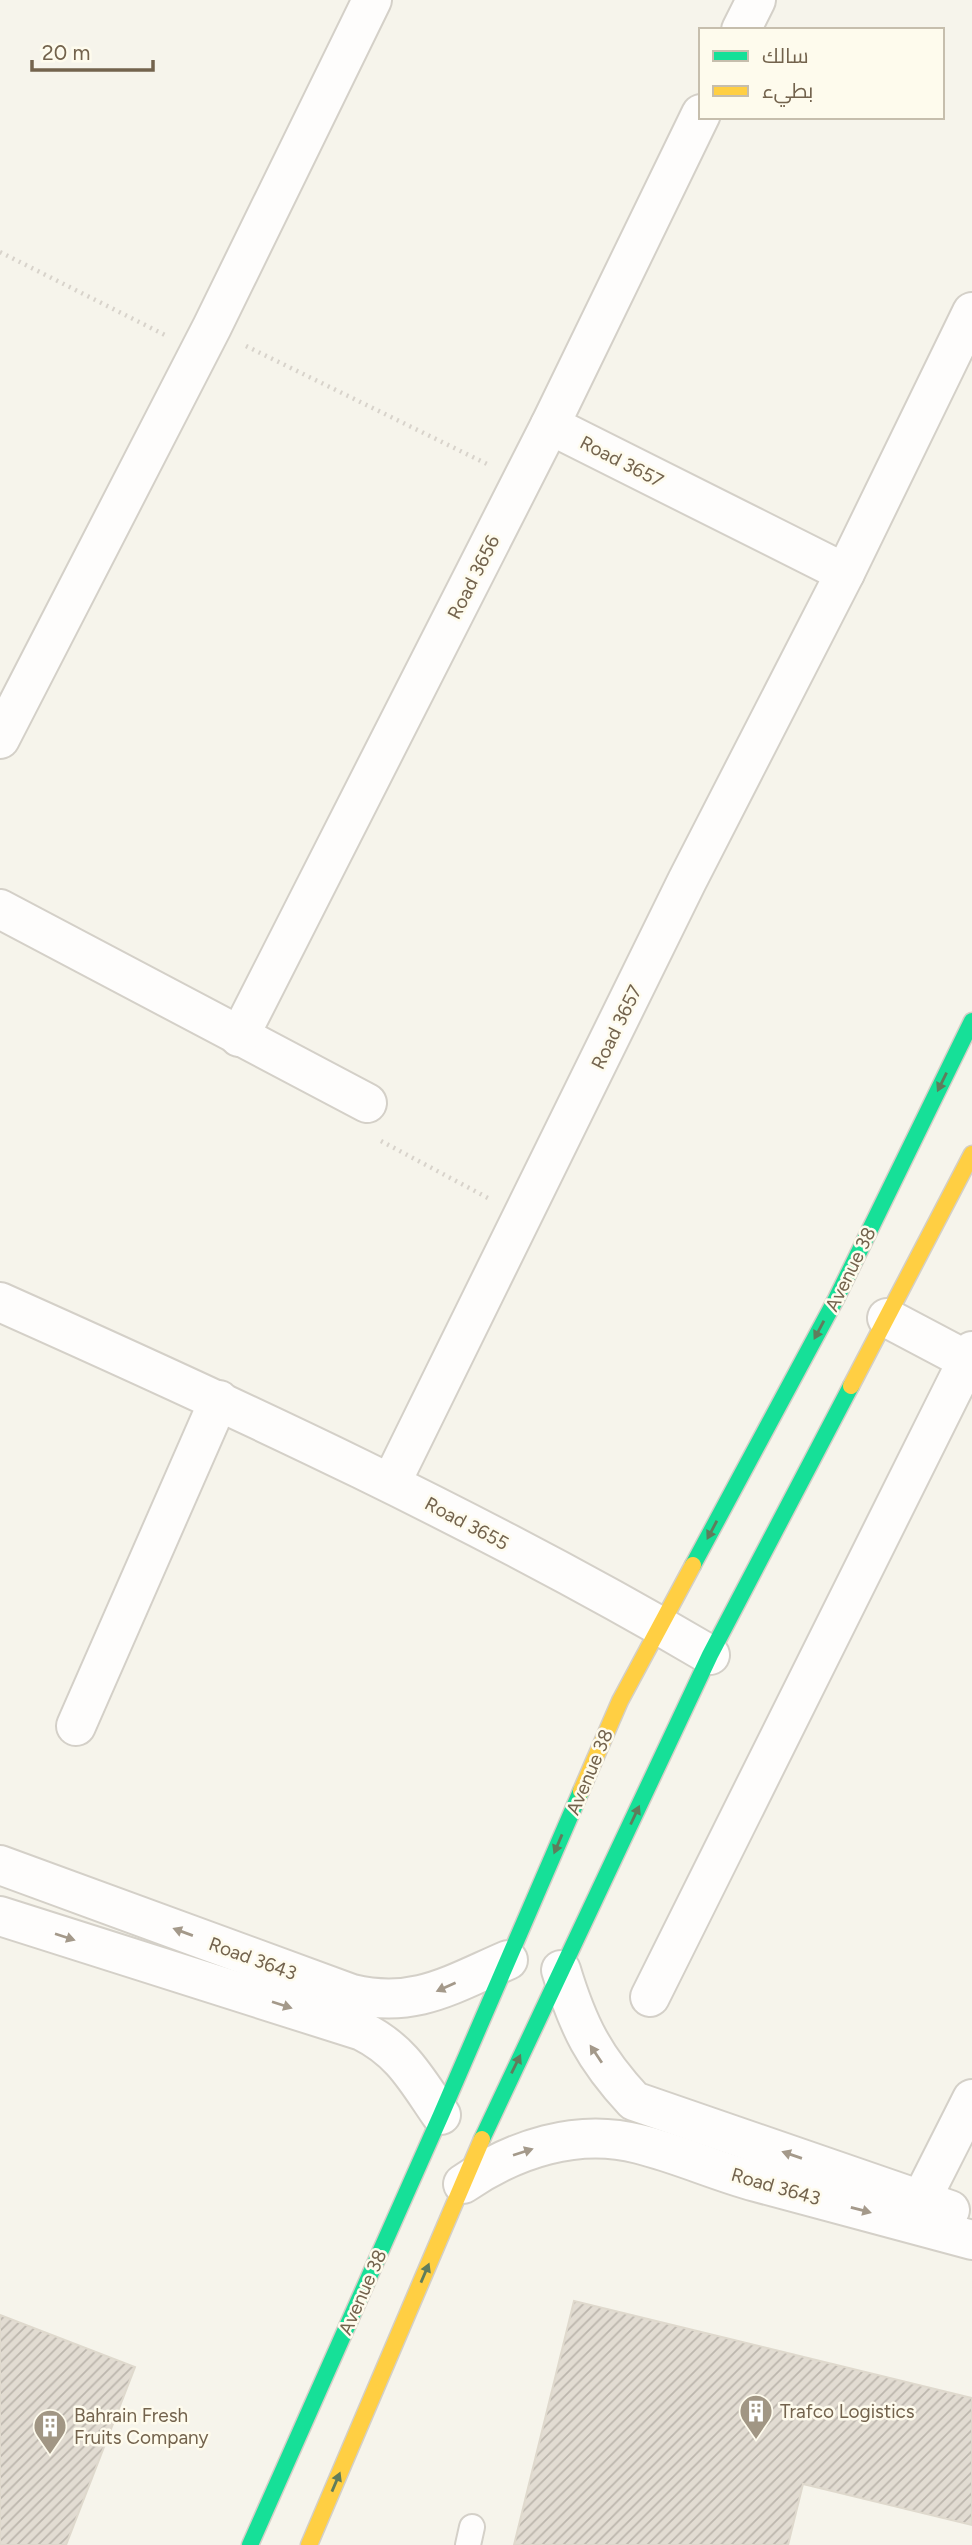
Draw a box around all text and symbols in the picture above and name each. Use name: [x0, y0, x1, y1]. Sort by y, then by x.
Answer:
scale bar: [32, 28, 152, 72]
legend: [699, 28, 944, 119]
text: 20 m: [42, 40, 90, 65]
text: سالك: [762, 43, 809, 68]
text: بطيء: [762, 78, 813, 107]
street label: Road 3657: [576, 431, 667, 492]
street label: Road 3656: [442, 531, 505, 623]
street label: Road 3657: [586, 981, 647, 1073]
one-way arrow: [936, 1072, 947, 1092]
street label: Avenue 38: [820, 1223, 881, 1315]
one-way arrow: [814, 1320, 825, 1340]
street label: Road 3655: [421, 1492, 513, 1555]
one-way arrow: [706, 1520, 717, 1540]
street label: Avenue 38: [561, 1726, 618, 1819]
one-way arrow: [629, 1805, 641, 1825]
one-way arrow: [552, 1834, 563, 1855]
one-way arrow: [172, 1926, 193, 1937]
one-way arrow: [55, 1932, 76, 1943]
street label: Road 3643: [206, 1932, 300, 1985]
one-way arrow: [436, 1981, 456, 1993]
one-way arrow: [272, 2001, 293, 2011]
one-way arrow: [589, 2045, 603, 2063]
one-way arrow: [510, 2054, 522, 2074]
one-way arrow: [512, 2146, 533, 2157]
one-way arrow: [781, 2149, 802, 2160]
street label: Road 3643: [729, 2163, 823, 2210]
one-way arrow: [850, 2205, 872, 2216]
street label: Avenue 38: [333, 2246, 391, 2338]
one-way arrow: [419, 2263, 431, 2283]
building icon: Trafco Logistics: [737, 2392, 775, 2441]
place label: Trafco Logistics: [780, 2400, 915, 2423]
place label: Bahrain Fresh Fruits Company: [74, 2404, 209, 2449]
building icon: Bahrain Fresh Fruits Company: [31, 2407, 69, 2456]
one-way arrow: [330, 2472, 342, 2492]

